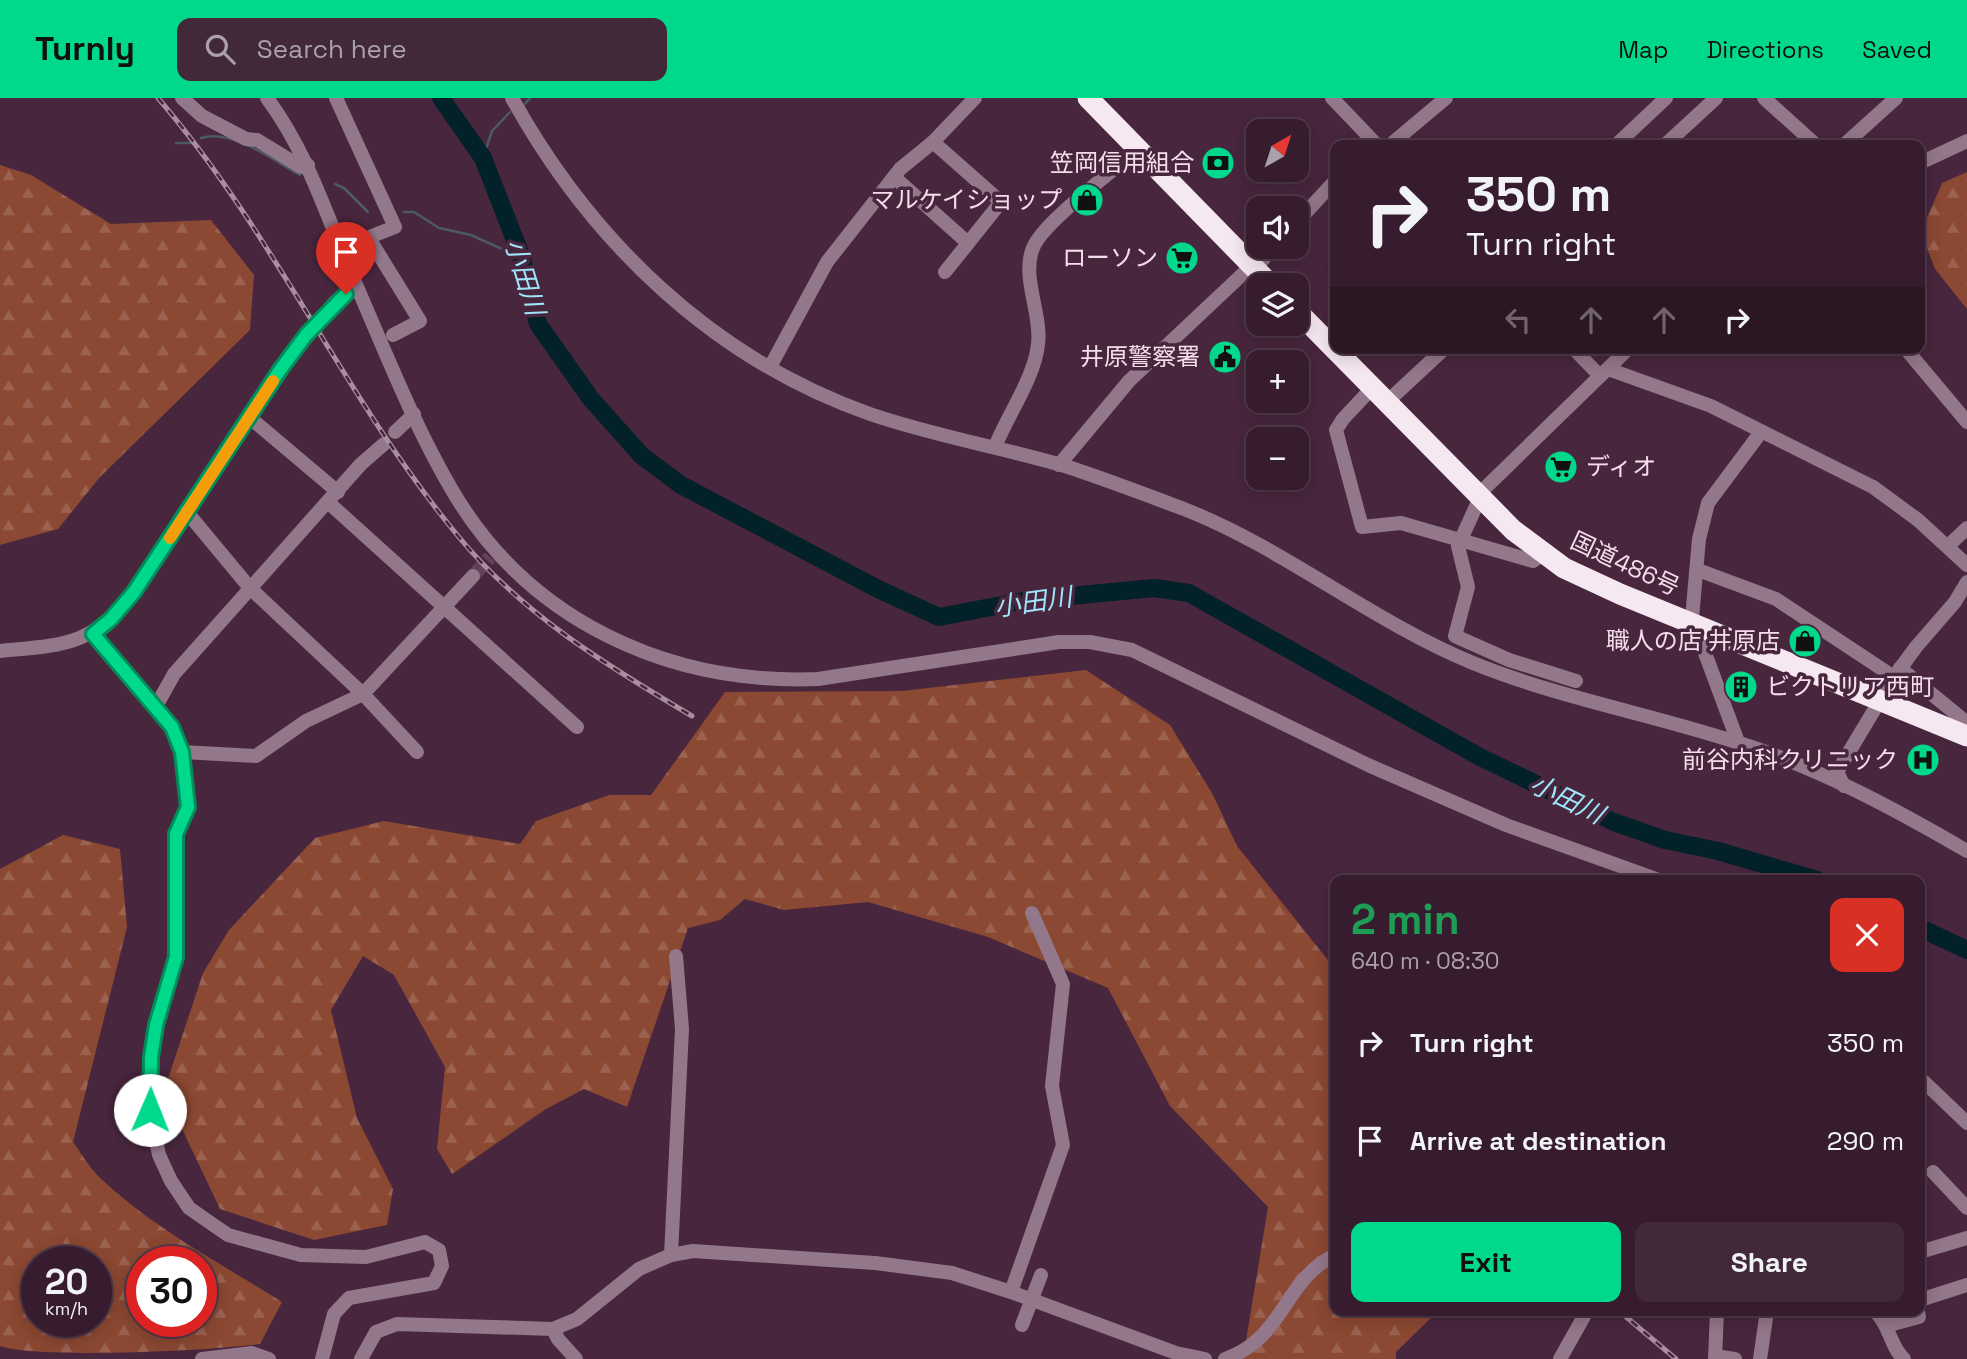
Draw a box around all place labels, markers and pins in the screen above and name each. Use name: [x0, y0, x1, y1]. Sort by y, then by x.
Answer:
bank icon: 笠岡信用組合: [1199, 144, 1237, 182]
place label: 笠岡信用組合: [1050, 147, 1194, 178]
shop icon: マルケイショップ: [1068, 181, 1106, 219]
place label: マルケイショップ: [870, 184, 1062, 215]
pin: [316, 222, 376, 294]
supermarket icon: ローソン: [1163, 239, 1201, 277]
place label: ローソン: [1062, 242, 1158, 273]
public building icon: 井原警察署: [1206, 338, 1244, 376]
place label: 井原警察署: [1080, 341, 1200, 372]
supermarket icon: ディオ: [1542, 448, 1580, 486]
place label: ディオ: [1586, 451, 1656, 482]
shop icon: 職人の店 井原店: [1786, 622, 1824, 660]
place label: 職人の店 井原店: [1606, 625, 1780, 656]
building icon: ビクトリア西町: [1722, 668, 1760, 706]
place label: ビクトリア西町: [1766, 671, 1934, 702]
hospital icon: 前谷内科クリニック: [1904, 741, 1942, 779]
place label: 前谷内科クリニック: [1682, 744, 1898, 775]

